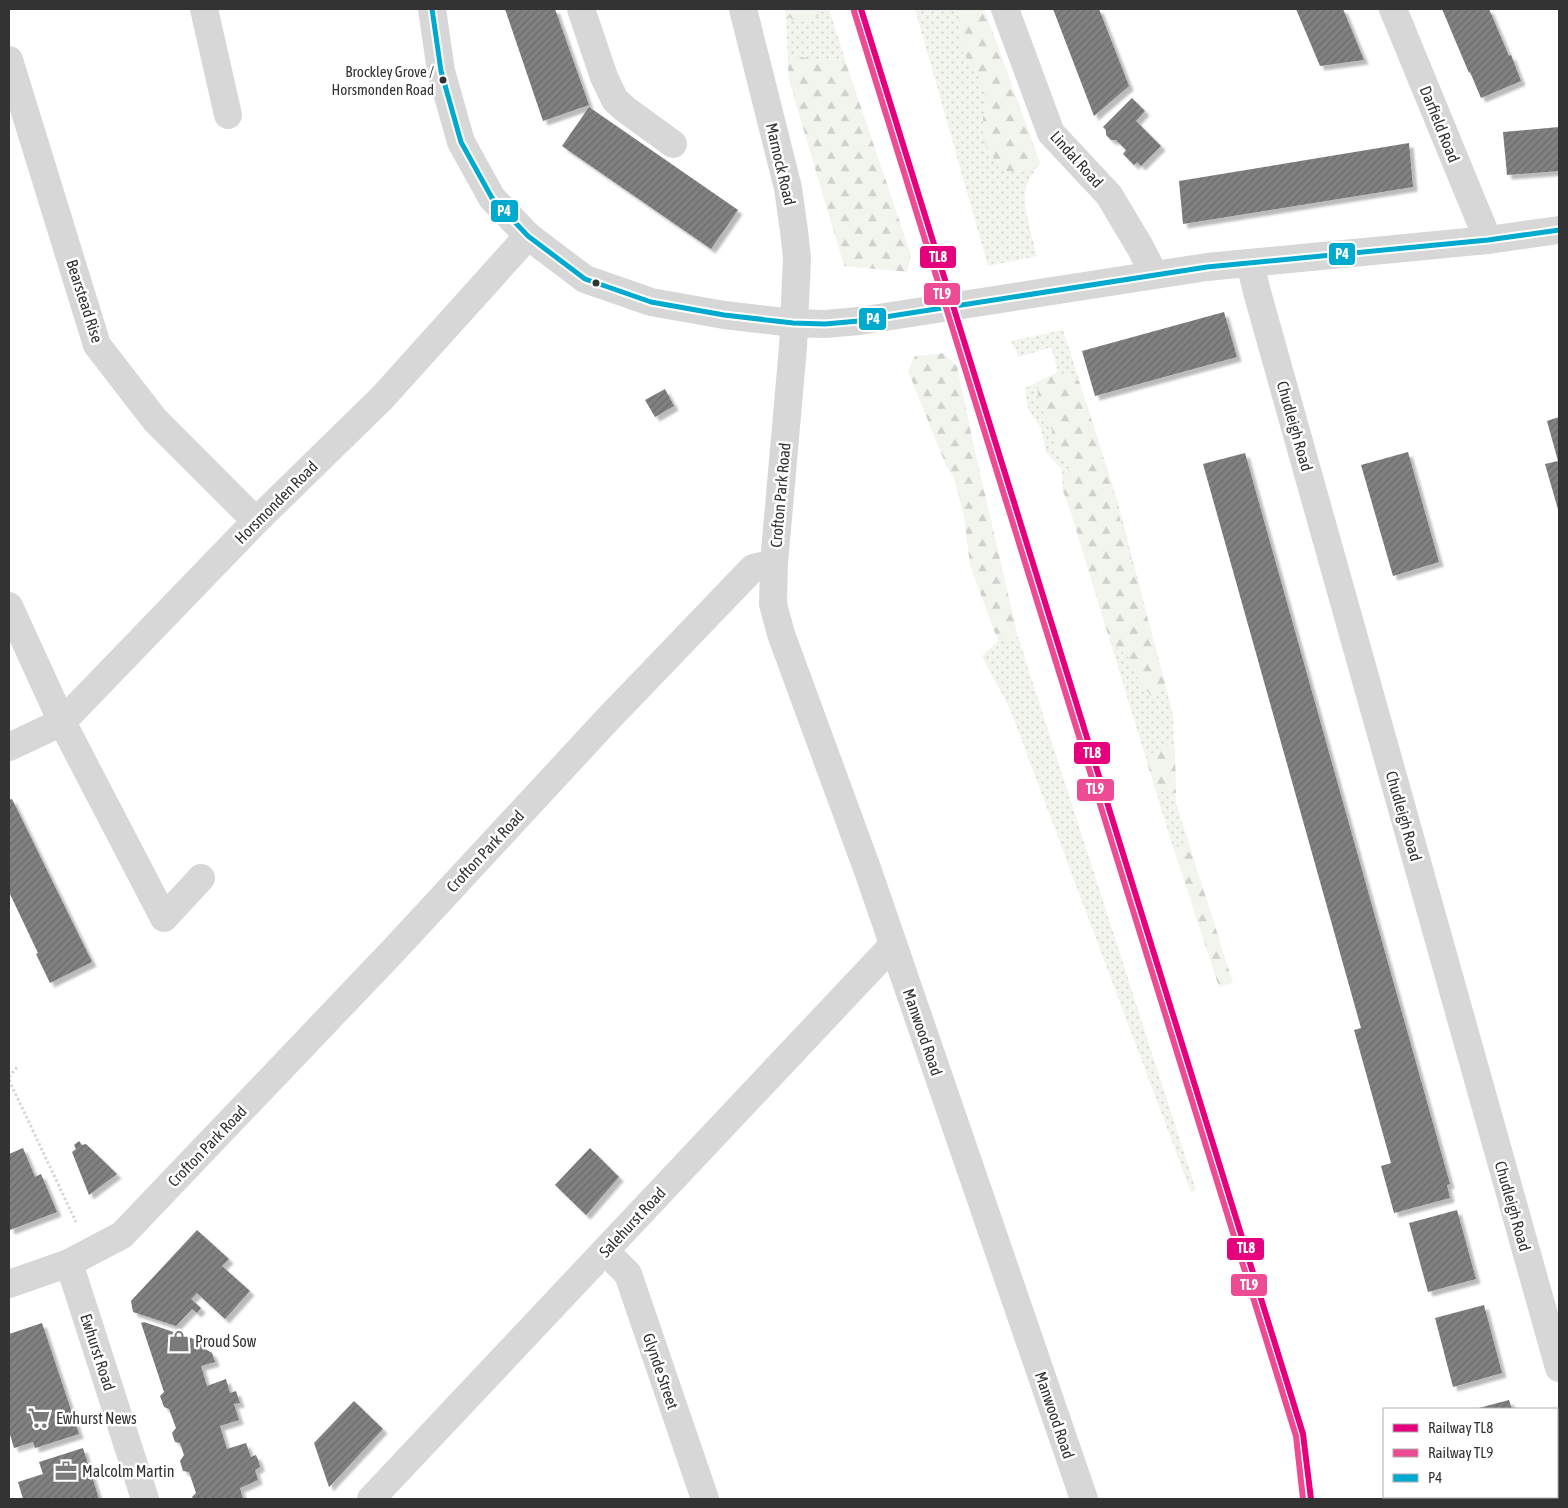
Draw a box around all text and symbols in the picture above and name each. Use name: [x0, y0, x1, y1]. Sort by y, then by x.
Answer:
place label: Brockley Grove / Horsmonden Road: [332, 63, 434, 98]
marker: Brockley Grove / Horsmonden Road: [438, 75, 448, 85]
street label: Darfield Road: [1417, 83, 1463, 165]
street label: Marnock Road: [763, 121, 799, 207]
street label: Lindal Road: [1047, 127, 1107, 191]
line badge: P4: [490, 199, 519, 223]
text: P4: [497, 203, 511, 219]
line badge: P4: [1328, 242, 1356, 266]
line badge: TL8: [919, 245, 957, 269]
text: P4: [1335, 246, 1349, 262]
text: TL8: [929, 249, 947, 265]
street label: Bearstead Rise: [63, 257, 107, 345]
unlabelled marker: [591, 278, 601, 288]
line badge: TL9: [923, 282, 961, 306]
text: TL9: [933, 286, 951, 302]
line badge: P4: [858, 307, 887, 331]
text: P4: [866, 311, 880, 327]
street label: Chudleigh Road: [1273, 379, 1316, 473]
street label: Crofton Park Road: [766, 442, 794, 548]
street label: Horsmonden Road: [231, 457, 321, 547]
line badge: TL8: [1073, 741, 1111, 765]
text: TL8: [1083, 745, 1101, 761]
street label: Chudleigh Road: [1382, 769, 1425, 863]
line badge: TL9: [1076, 778, 1115, 802]
text: TL9: [1086, 781, 1104, 797]
street label: Crofton Park Road: [443, 806, 527, 896]
street label: Manwood Road: [900, 986, 946, 1078]
street label: Crofton Park Road: [164, 1102, 250, 1190]
street label: Chudleigh Road: [1491, 1159, 1534, 1253]
street label: Salehurst Road: [595, 1183, 669, 1261]
line badge: TL8: [1226, 1237, 1265, 1261]
text: TL8: [1237, 1240, 1255, 1256]
line badge: TL9: [1230, 1273, 1268, 1297]
text: TL9: [1240, 1277, 1258, 1293]
street label: Ewhurst Road: [77, 1311, 119, 1393]
shop icon: Proud Sow: [166, 1328, 192, 1354]
street label: Glynde Street: [639, 1331, 683, 1412]
place label: Proud Sow: [195, 1332, 257, 1350]
street label: Manwood Road: [1032, 1369, 1078, 1461]
supermarket icon: Ewhurst News: [26, 1405, 52, 1431]
legend: [1383, 1408, 1558, 1498]
place label: Ewhurst News: [56, 1409, 137, 1427]
text: Railway TL8: [1428, 1419, 1493, 1436]
text: Railway TL9: [1428, 1444, 1493, 1461]
office icon: Malcolm Martin: [53, 1458, 79, 1484]
place label: Malcolm Martin: [82, 1462, 174, 1480]
text: P4: [1428, 1469, 1442, 1486]

